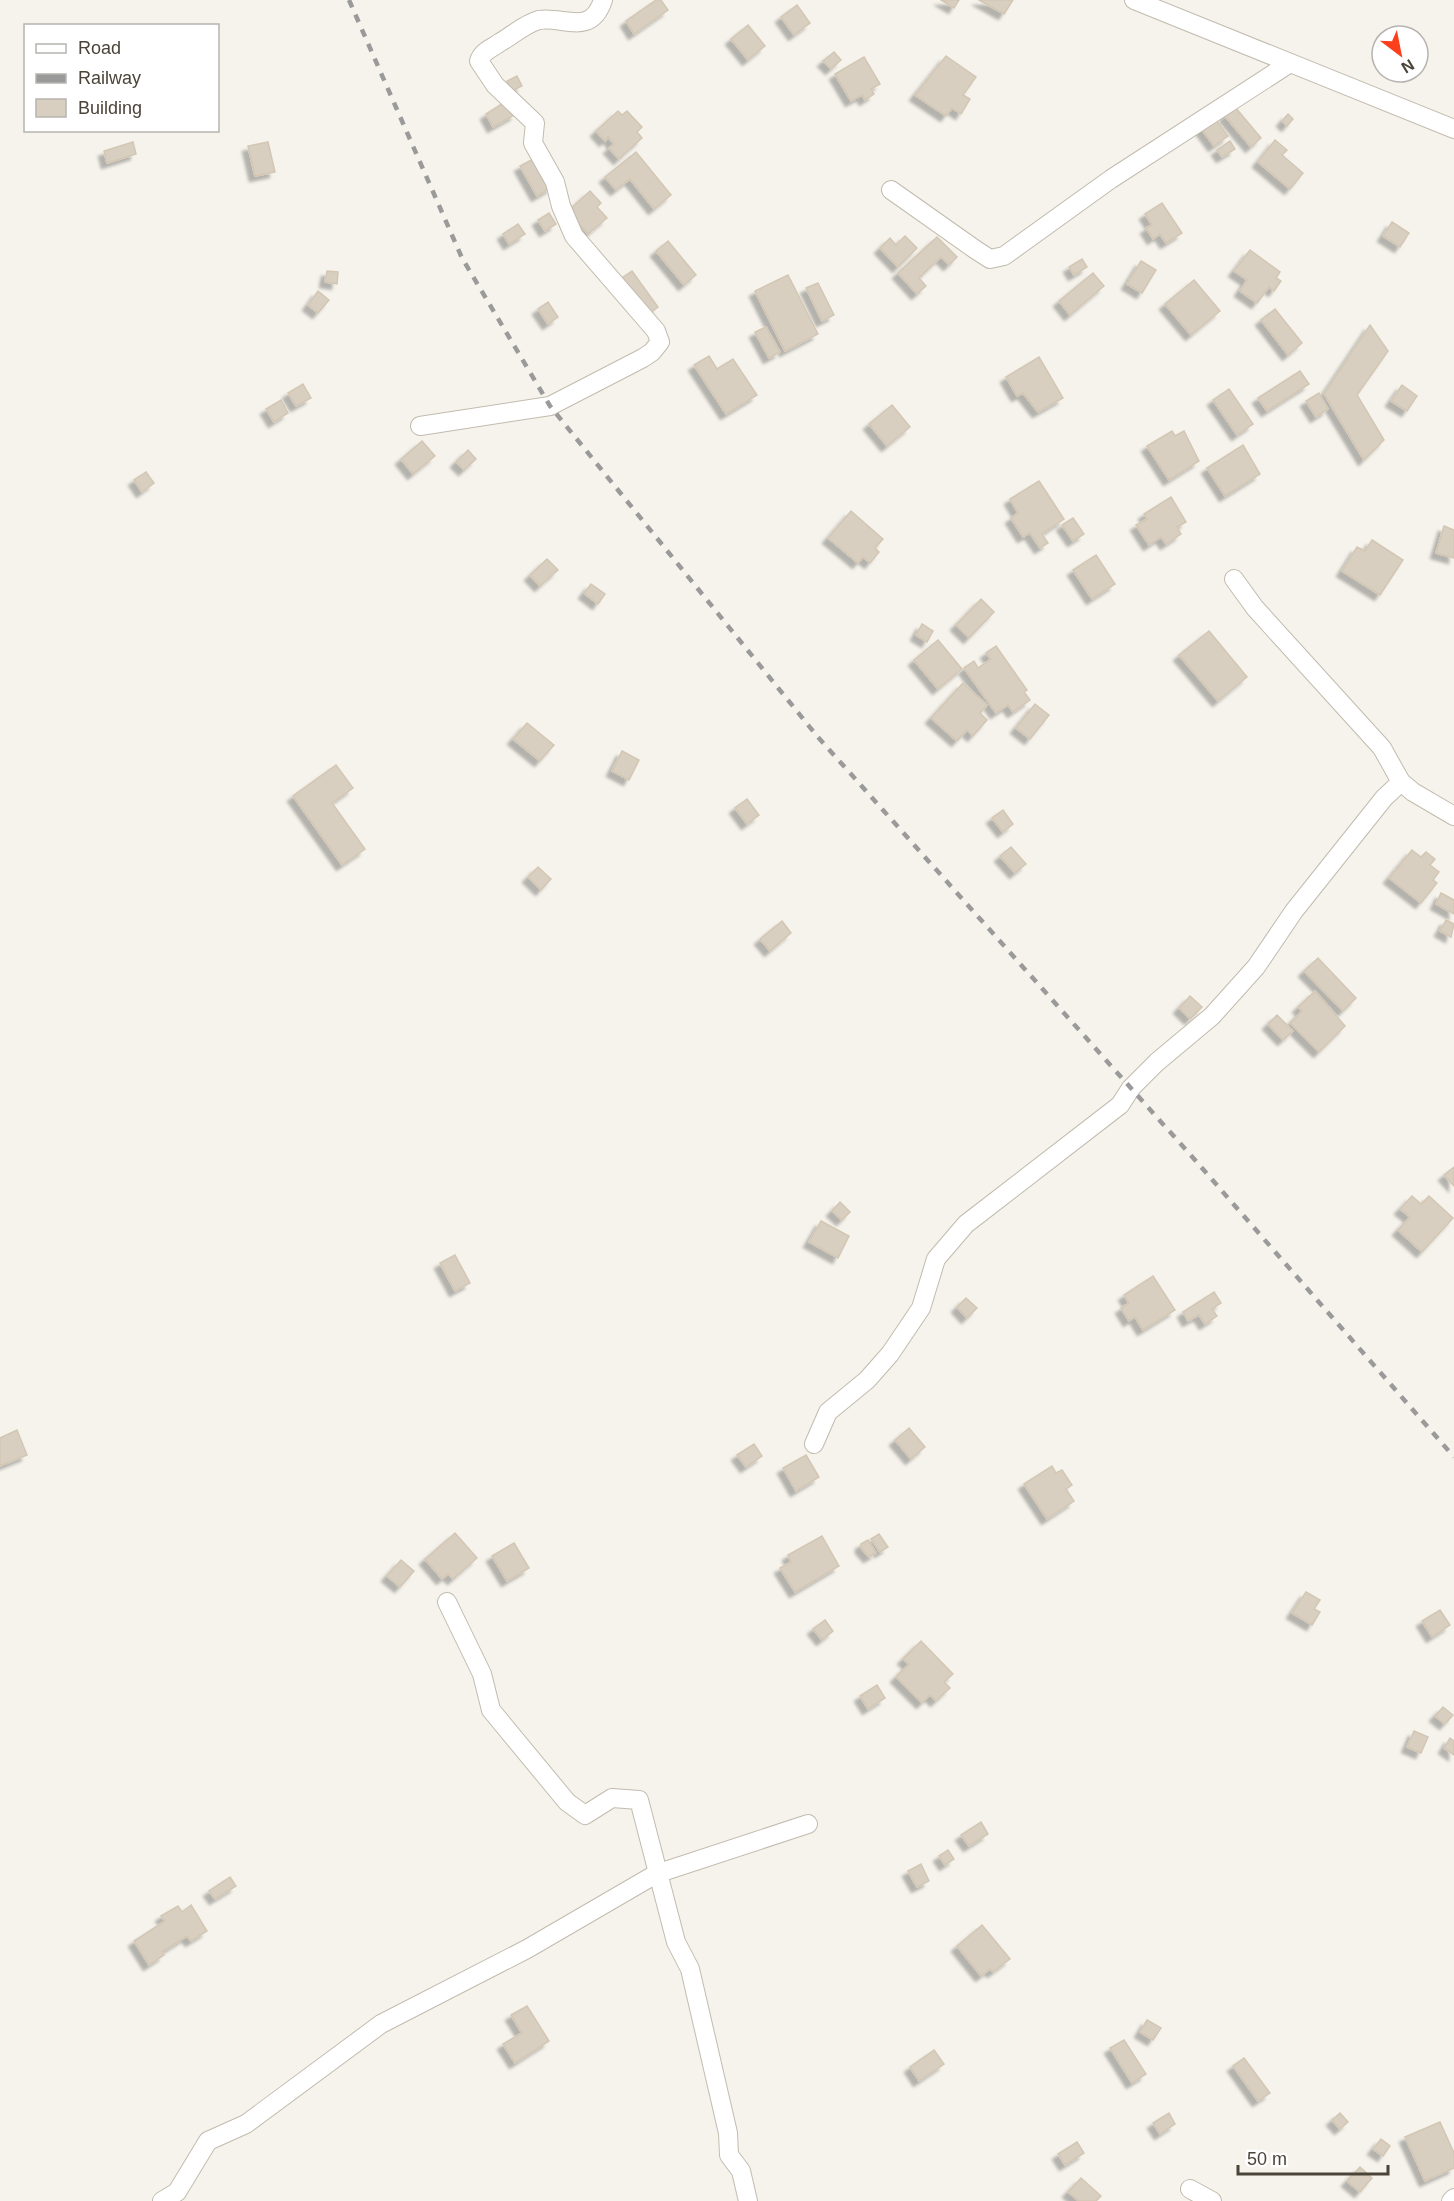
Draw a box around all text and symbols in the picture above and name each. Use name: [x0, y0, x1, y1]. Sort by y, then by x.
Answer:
legend: [24, 24, 219, 132]
north arrow: [1370, 24, 1430, 84]
text: Road: [78, 38, 121, 58]
text: N: [1398, 56, 1417, 77]
text: Railway: [78, 68, 141, 88]
text: Building: [78, 98, 142, 118]
scale bar: [1238, 2138, 1388, 2176]
text: 50 m: [1247, 2149, 1287, 2169]

